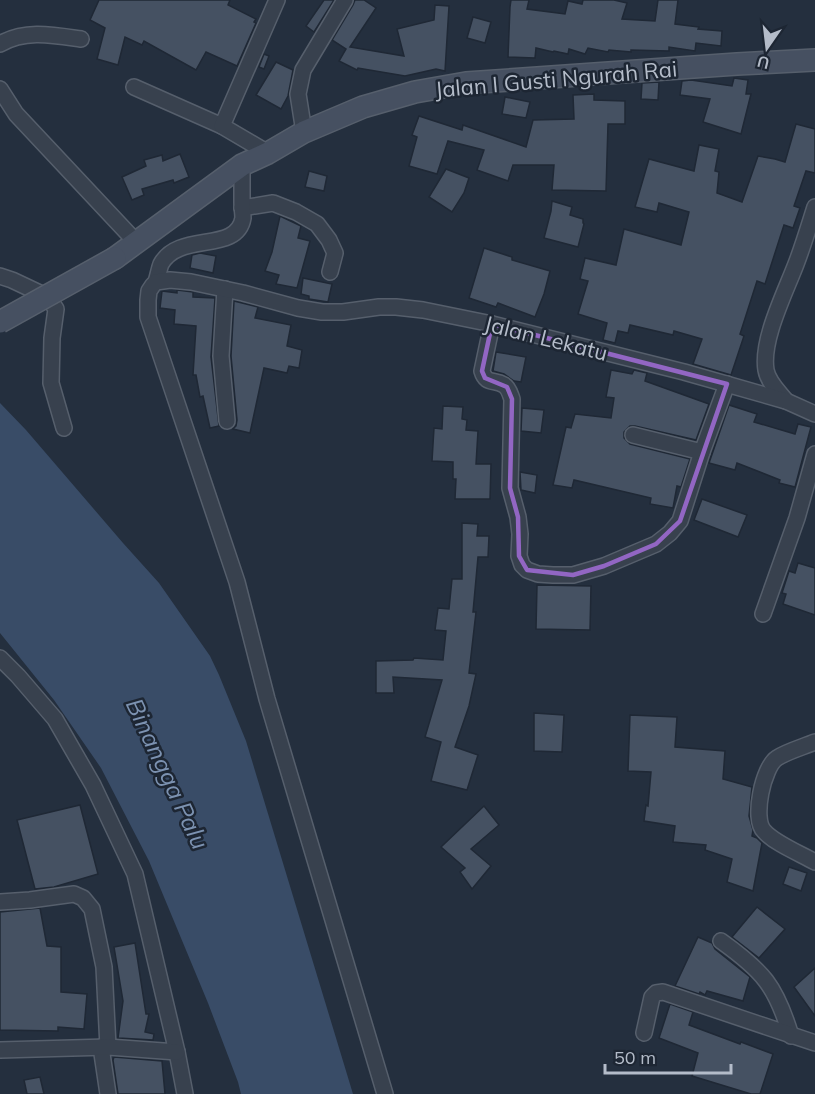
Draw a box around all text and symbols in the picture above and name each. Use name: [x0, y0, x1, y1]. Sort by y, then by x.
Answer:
north arrow: [737, 18, 797, 78]
text: U: [755, 51, 772, 74]
street label: Jalan I Gusti Ngurah Rai: [434, 54, 678, 104]
street label: Jalan Lekatu: [481, 309, 611, 367]
water label: Binangga Palu: [120, 693, 216, 854]
scale bar: [605, 1037, 731, 1075]
text: 50 m: [614, 1046, 656, 1069]

